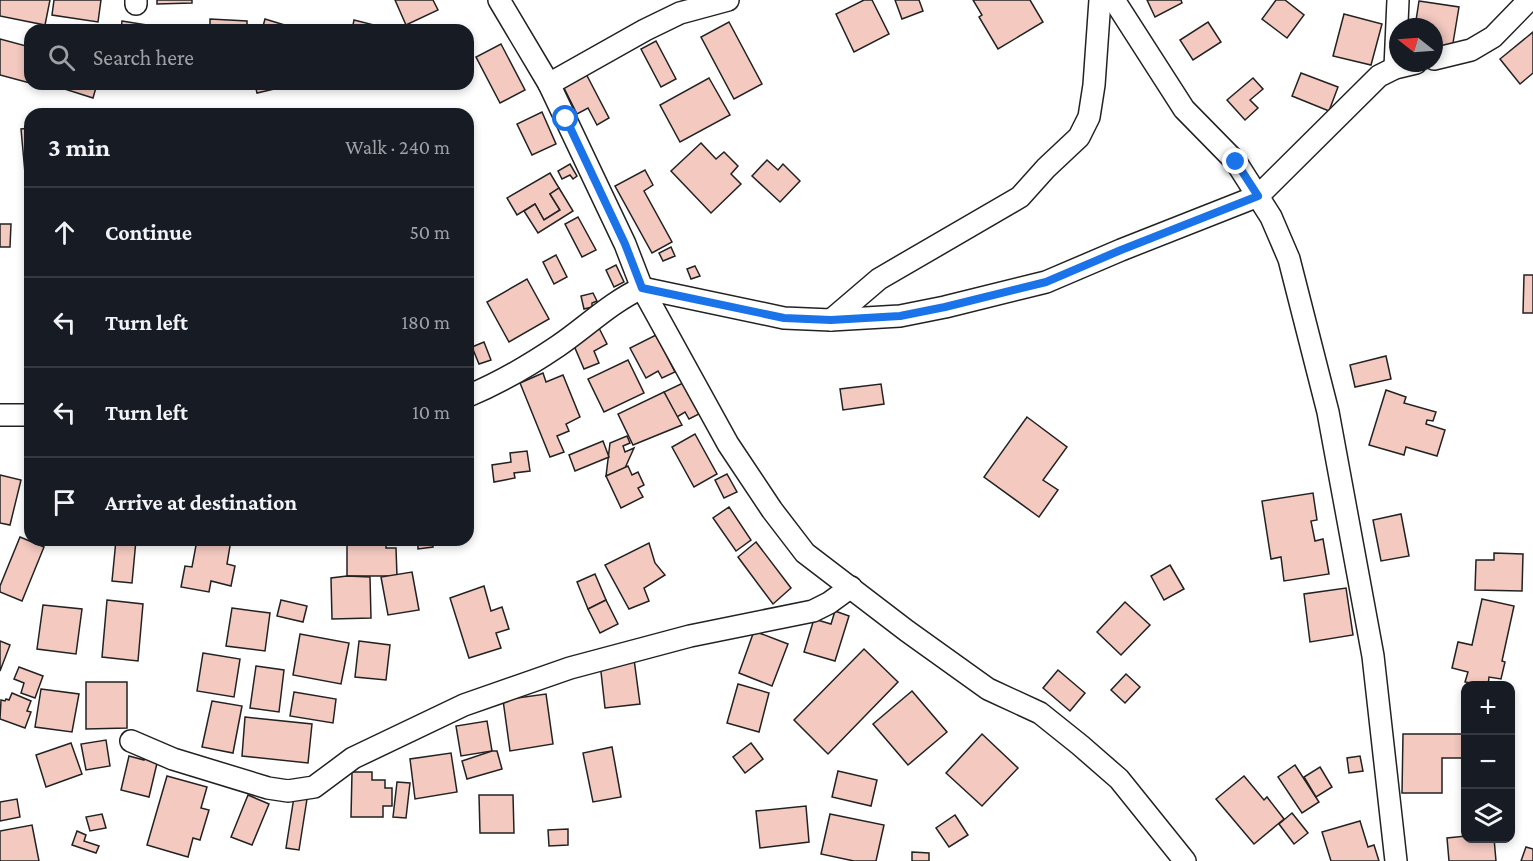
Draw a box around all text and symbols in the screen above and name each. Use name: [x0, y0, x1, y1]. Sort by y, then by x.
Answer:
north arrow: [1389, 18, 1443, 72]
search box: [24, 24, 474, 90]
icon: search: [45, 41, 78, 74]
text: Search here: [93, 45, 194, 70]
route start: [552, 105, 578, 131]
text: 3 min: [48, 133, 110, 162]
text: Walk · 240 m: [345, 136, 450, 158]
route end: [1222, 148, 1248, 174]
icon: ahead: [48, 216, 81, 249]
text: Continue: [105, 220, 192, 245]
text: 50 m: [409, 221, 450, 243]
icon: left: [48, 306, 81, 339]
text: Turn left: [105, 310, 188, 335]
text: 180 m: [401, 311, 450, 333]
icon: left: [48, 396, 81, 429]
text: Turn left: [105, 400, 188, 425]
text: 10 m: [412, 401, 450, 423]
icon: arrive: [48, 486, 81, 519]
text: Arrive at destination: [105, 490, 297, 515]
map controls: [1461, 681, 1515, 843]
button: +: [1461, 681, 1515, 735]
button: −: [1461, 735, 1515, 789]
button: layers: [1461, 789, 1515, 843]

